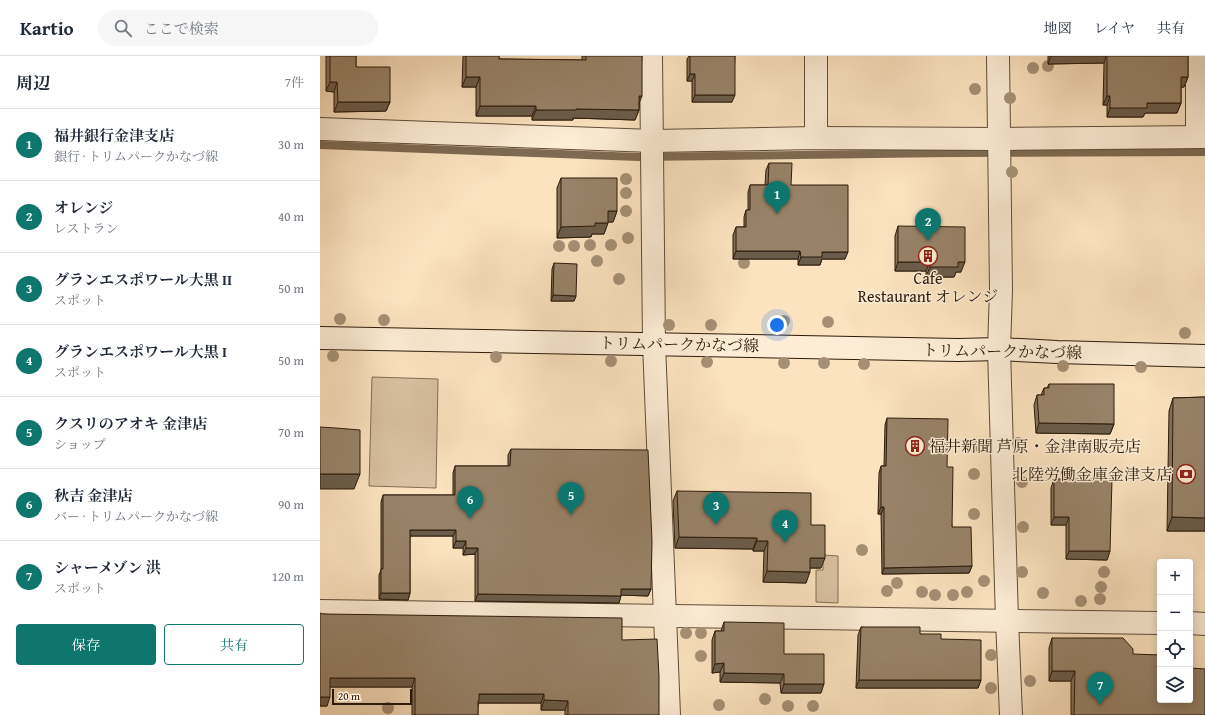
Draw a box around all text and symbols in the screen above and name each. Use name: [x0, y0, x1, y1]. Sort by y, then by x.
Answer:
search box: [98, 10, 378, 46]
text: Kartio: [20, 14, 74, 42]
icon: search: [112, 17, 134, 39]
text: ここで検索: [144, 18, 219, 39]
text: 地図: [1044, 18, 1072, 38]
text: レイヤ: [1094, 18, 1135, 38]
text: 共有: [1157, 18, 1185, 38]
text: 周辺: [16, 70, 50, 95]
text: 7件: [285, 73, 304, 92]
text: 福井銀行金津支店: [54, 125, 174, 146]
text: 1: [26, 135, 32, 154]
text: 30 m: [278, 135, 304, 154]
text: 銀行 · トリムパークかなづ線: [54, 147, 218, 166]
pin: 1: [764, 181, 790, 214]
text: オレンジ: [54, 197, 113, 218]
text: 2: [26, 207, 32, 226]
text: 40 m: [278, 207, 304, 226]
pin: 2: [915, 208, 941, 241]
text: レストラン: [54, 219, 119, 238]
building icon: Cafe Restaurant オレンジ: [917, 245, 939, 267]
place label: Cafe Restaurant オレンジ: [858, 266, 998, 308]
text: グランエスポワール大黒 Ⅱ: [54, 269, 232, 290]
text: 3: [26, 279, 32, 298]
text: 50 m: [278, 279, 304, 298]
text: スポット: [54, 291, 106, 310]
your location: [767, 315, 787, 335]
street label: トリムパークかなづ線: [599, 331, 759, 357]
street label: トリムパークかなづ線: [922, 338, 1082, 364]
text: グランエスポワール大黒 Ⅰ: [54, 341, 227, 362]
text: 4: [26, 351, 32, 370]
text: 50 m: [278, 351, 304, 370]
text: スポット: [54, 363, 106, 382]
text: クスリのアオキ 金津店: [54, 413, 207, 434]
text: 5: [26, 423, 32, 442]
text: 70 m: [278, 423, 304, 442]
place label: 福井新聞 芦原・金津南販売店: [929, 434, 1141, 458]
text: ショップ: [54, 435, 106, 454]
building icon: 福井新聞 芦原・金津南販売店: [904, 435, 926, 457]
place label: 北陸労働金庫金津支店: [1012, 462, 1172, 486]
bank icon: 北陸労働金庫金津支店: [1175, 463, 1197, 485]
pin: 5: [558, 482, 584, 515]
text: 秋吉 金津店: [54, 485, 132, 506]
pin: 6: [457, 486, 483, 519]
pin: 3: [703, 492, 729, 525]
text: 6: [26, 495, 32, 514]
text: 90 m: [278, 495, 304, 514]
text: バー · トリムパークかなづ線: [54, 507, 218, 526]
pin: 4: [772, 510, 798, 543]
text: シャーメゾン 洪: [54, 557, 161, 578]
map controls: [1157, 559, 1193, 703]
button: +: [1157, 559, 1193, 595]
text: 7: [26, 567, 32, 586]
text: 120 m: [272, 567, 304, 586]
text: スポット: [54, 579, 106, 598]
button: −: [1157, 595, 1193, 631]
button: 保存: [16, 624, 156, 665]
button: 共有: [164, 624, 304, 665]
button: locate: [1157, 631, 1193, 667]
button: layers: [1157, 667, 1193, 703]
pin: 7: [1087, 672, 1113, 705]
scale bar: [332, 687, 412, 706]
text: 20 m: [338, 688, 360, 704]

